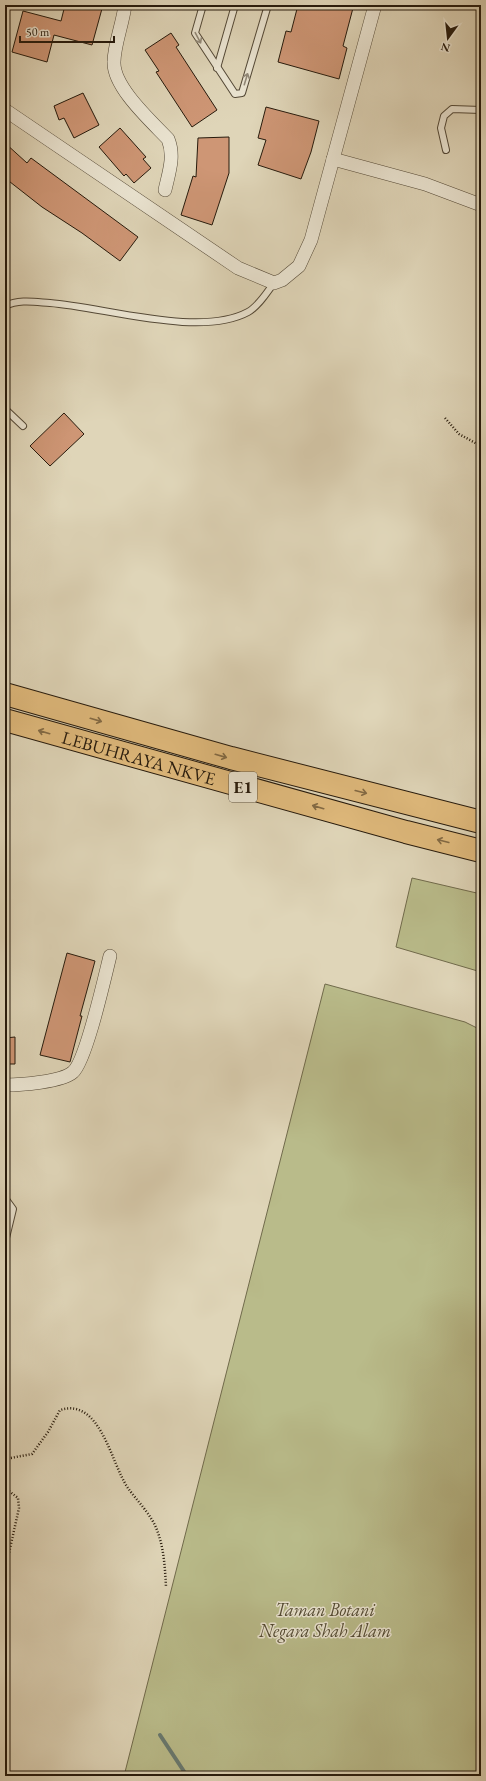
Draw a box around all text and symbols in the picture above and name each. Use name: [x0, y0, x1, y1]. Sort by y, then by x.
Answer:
scale bar: [20, 18, 114, 44]
north arrow: [428, 18, 468, 58]
text: 50 m: [26, 24, 50, 40]
one-way arrow: [195, 32, 203, 44]
text: N: [439, 40, 452, 56]
one-way arrow: [243, 73, 250, 86]
one-way arrow: [90, 717, 103, 724]
street label: LEBUHRAYA NKVE: [60, 725, 218, 790]
one-way arrow: [38, 727, 51, 735]
one-way arrow: [215, 752, 228, 760]
road number: E1: [229, 772, 257, 802]
one-way arrow: [354, 788, 367, 796]
one-way arrow: [311, 803, 324, 811]
one-way arrow: [437, 837, 450, 845]
park label: Taman Botani Negara Shah Alam: [258, 1598, 391, 1643]

